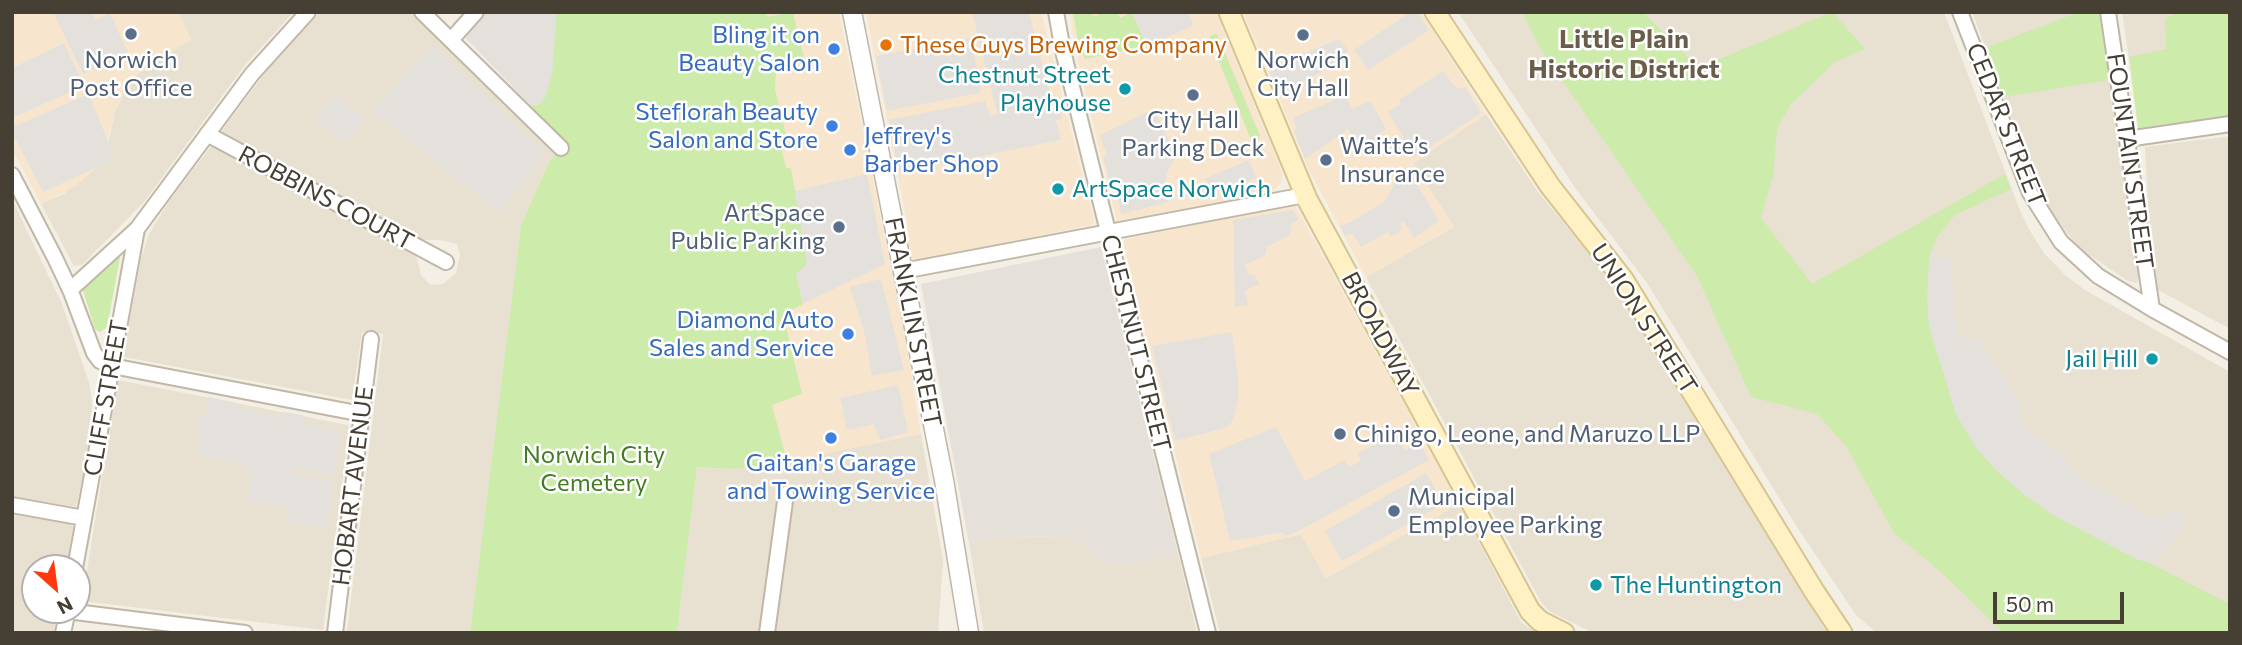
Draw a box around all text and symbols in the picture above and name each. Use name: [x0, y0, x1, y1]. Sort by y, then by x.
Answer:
place label: Bling it on Beauty Salon: [678, 21, 820, 77]
district label: Little Plain Historic District: [1528, 23, 1720, 84]
marker: Norwich Post Office: [123, 26, 139, 42]
marker: Norwich City Hall: [1295, 27, 1311, 43]
place label: These Guys Brewing Company: [900, 31, 1227, 59]
marker: These Guys Brewing Company: [878, 37, 894, 53]
street label: CEDAR STREET: [1960, 39, 2052, 211]
marker: Bling it on Beauty Salon: [826, 41, 842, 57]
place label: Norwich Post Office: [70, 46, 192, 102]
place label: Norwich City Hall: [1256, 46, 1350, 102]
street label: FOUNTAIN STREET: [2101, 51, 2159, 271]
place label: Chestnut Street Playhouse: [938, 61, 1111, 117]
marker: Chestnut Street Playhouse: [1117, 81, 1133, 97]
marker: City Hall Parking Deck: [1185, 87, 1201, 103]
place label: Steflorah Beauty Salon and Store: [635, 98, 818, 154]
place label: City Hall Parking Deck: [1122, 106, 1264, 162]
marker: Steflorah Beauty Salon and Store: [824, 118, 840, 134]
place label: Jeffrey's Barber Shop: [864, 122, 999, 178]
place label: Waitte’s Insurance: [1340, 132, 1445, 188]
street label: ROBBINS COURT: [233, 140, 419, 256]
marker: Jeffrey's Barber Shop: [842, 142, 858, 158]
marker: Waitte’s Insurance: [1318, 152, 1334, 168]
place label: ArtSpace Norwich: [1072, 175, 1271, 203]
marker: ArtSpace Norwich: [1050, 181, 1066, 197]
place label: ArtSpace Public Parking: [670, 199, 825, 255]
street label: FRANKLIN STREET: [879, 215, 947, 429]
marker: ArtSpace Public Parking: [831, 219, 847, 235]
street label: CHESTNUT STREET: [1095, 232, 1177, 454]
street label: UNION STREET: [1585, 238, 1703, 400]
street label: BROADWAY: [1335, 267, 1425, 401]
place label: Diamond Auto Sales and Service: [649, 306, 834, 362]
street label: CLIFF STREET: [78, 318, 134, 478]
marker: Diamond Auto Sales and Service: [840, 326, 856, 342]
place label: Jail Hill: [2065, 345, 2138, 373]
marker: Jail Hill: [2144, 351, 2160, 367]
street label: HOBART AVENUE: [326, 385, 380, 587]
place label: Chinigo, Leone, and Maruzo LLP: [1354, 420, 1700, 448]
marker: Chinigo, Leone, and Maruzo LLP: [1332, 426, 1348, 442]
marker: Gaitan's Garage and Towing Service: [823, 430, 839, 446]
park label: Norwich City Cemetery: [523, 441, 665, 497]
place label: Gaitan's Garage and Towing Service: [727, 449, 935, 505]
place label: Municipal Employee Parking: [1408, 483, 1602, 539]
marker: Municipal Employee Parking: [1386, 503, 1402, 519]
north arrow: [21, 554, 91, 624]
place label: The Huntington: [1610, 571, 1782, 599]
marker: The Huntington: [1588, 577, 1604, 593]
scale bar: [1997, 578, 2128, 622]
text: 50 m: [2006, 591, 2054, 616]
text: N: [53, 593, 77, 620]

